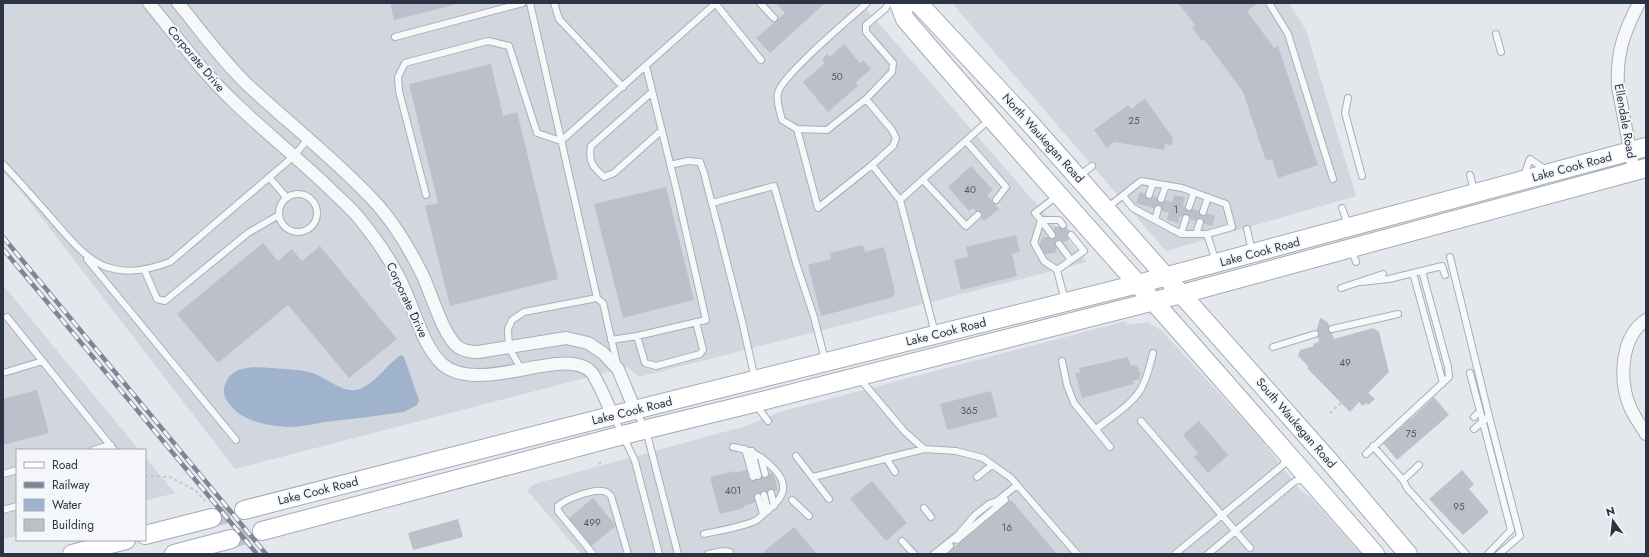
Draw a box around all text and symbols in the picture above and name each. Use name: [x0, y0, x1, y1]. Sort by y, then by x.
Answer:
street label: Corporate Drive: [163, 22, 229, 96]
house number: 50: [831, 69, 843, 84]
street label: Ellendale Road: [1610, 82, 1640, 160]
street label: North Waukegan Road: [998, 89, 1088, 187]
house number: 25: [1128, 113, 1140, 128]
street label: Lake Cook Road: [1530, 148, 1614, 186]
house number: 40: [964, 182, 976, 197]
house number: 1: [1174, 202, 1178, 217]
street label: Lake Cook Road: [1218, 233, 1302, 271]
street label: Corporate Drive: [382, 259, 432, 341]
street label: Lake Cook Road: [904, 313, 988, 351]
house number: 49: [1339, 355, 1351, 370]
street label: South Waukegan Road: [1252, 374, 1340, 472]
street label: Lake Cook Road: [590, 392, 674, 430]
house number: 365: [961, 403, 978, 418]
house number: 75: [1406, 426, 1417, 441]
legend: [16, 449, 146, 541]
text: Road: [52, 456, 78, 474]
street label: Lake Cook Road: [276, 472, 360, 510]
text: Railway: [52, 476, 90, 494]
house number: 401: [725, 483, 741, 498]
text: Water: [52, 496, 83, 514]
house number: 95: [1453, 499, 1465, 514]
north arrow: [1593, 501, 1633, 541]
text: N: [1604, 502, 1617, 520]
house number: 499: [583, 515, 601, 530]
text: Building: [52, 516, 94, 534]
house number: 16: [1002, 520, 1012, 535]

